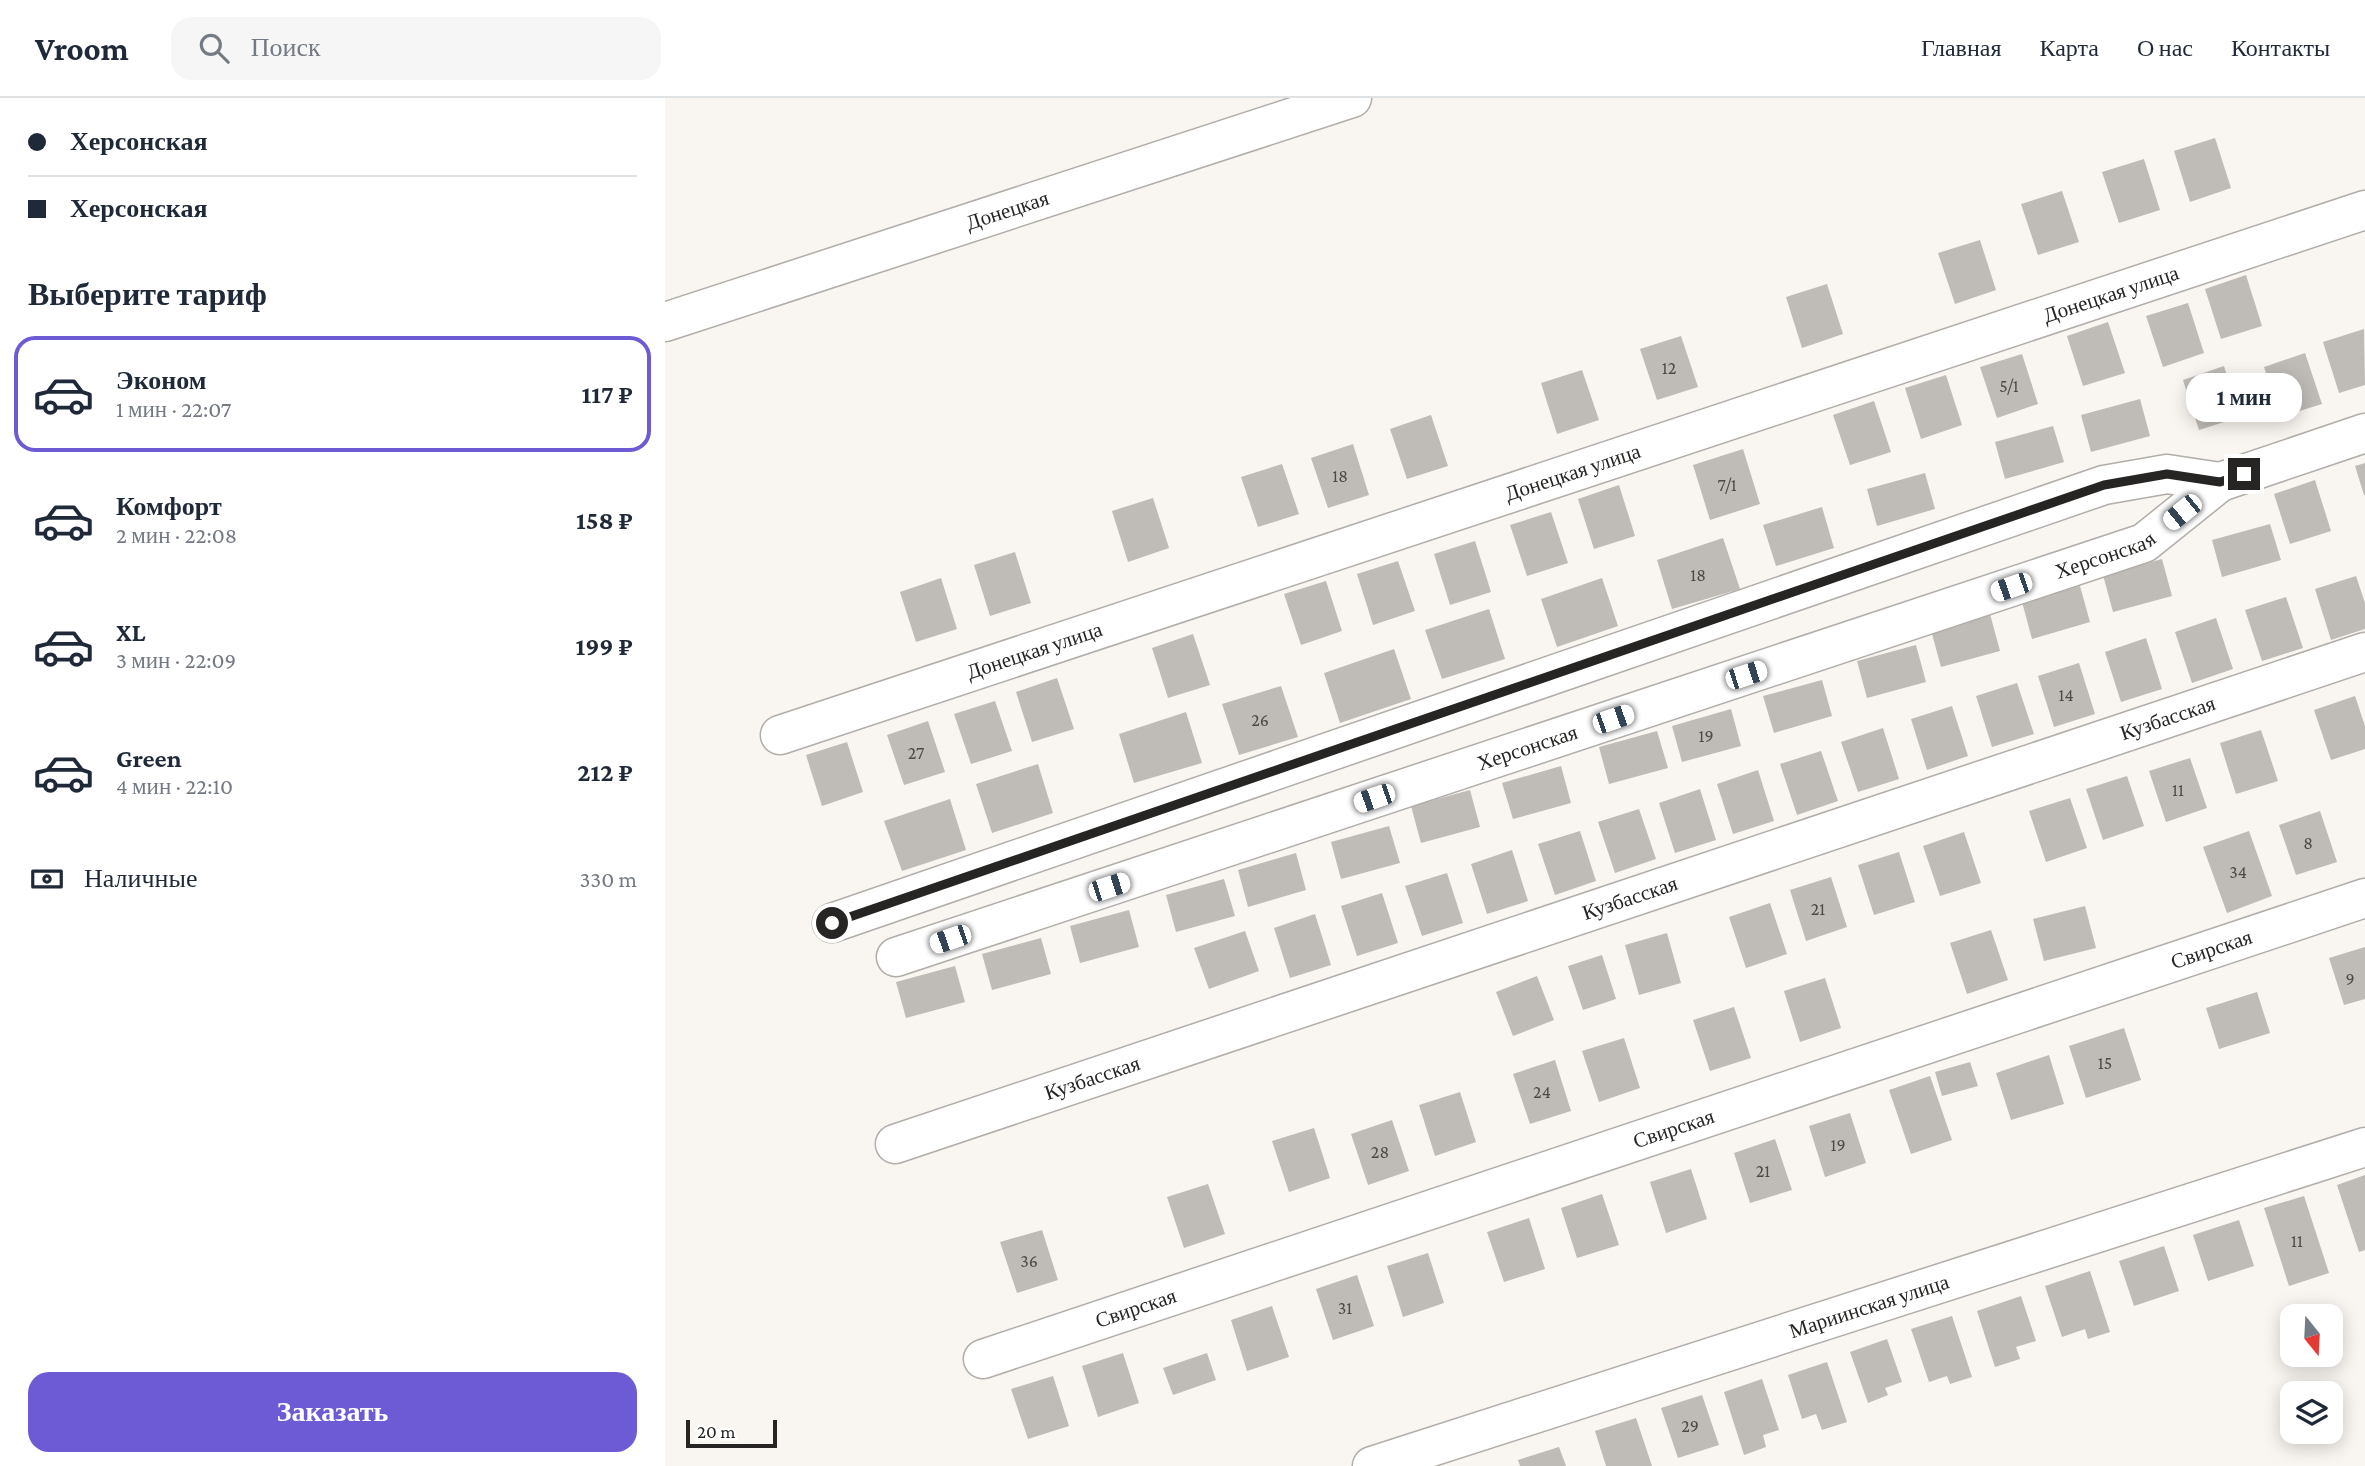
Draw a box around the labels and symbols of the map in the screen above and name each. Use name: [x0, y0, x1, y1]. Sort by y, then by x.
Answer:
street label: Донецкая: [963, 186, 1052, 235]
street label: Донецкая улица: [2040, 260, 2182, 328]
house number: 12: [1662, 358, 1676, 378]
callout: 1 мин: [2186, 372, 2302, 422]
house number: 5/1: [1999, 376, 2019, 396]
street label: Донецкая улица: [1502, 439, 1644, 506]
route end: [2228, 458, 2260, 490]
house number: 18: [1332, 466, 1348, 486]
house number: 7/1: [1717, 475, 1737, 495]
car: [2160, 491, 2205, 533]
street label: Херсонская: [2052, 526, 2161, 584]
house number: 18: [1690, 565, 1706, 585]
car: [1988, 570, 2035, 604]
street label: Донецкая улица: [964, 617, 1106, 684]
car: [1723, 659, 1770, 691]
house number: 14: [2058, 685, 2074, 705]
street label: Кузбасская: [2117, 691, 2219, 745]
car: [1590, 702, 1637, 736]
house number: 26: [1251, 710, 1269, 730]
street label: Херсонская: [1474, 720, 1581, 775]
house number: 19: [1698, 726, 1714, 746]
house number: 27: [908, 743, 924, 763]
house number: 11: [2172, 780, 2184, 800]
car: [1351, 781, 1398, 815]
house number: 8: [2303, 833, 2313, 853]
house number: 34: [2229, 862, 2247, 882]
car: [1086, 871, 1133, 903]
street label: Кузбасская: [1579, 871, 1681, 925]
house number: 21: [1811, 899, 1825, 919]
route start: [816, 907, 848, 939]
car: [927, 922, 974, 956]
street label: Свирская: [2168, 924, 2255, 974]
house number: 9: [2345, 969, 2355, 989]
street label: Кузбасская: [1042, 1051, 1143, 1105]
house number: 15: [2098, 1053, 2112, 1073]
house number: 24: [1533, 1082, 1551, 1102]
street label: Свирская: [1630, 1104, 1717, 1153]
house number: 19: [1830, 1135, 1846, 1155]
house number: 28: [1371, 1142, 1389, 1162]
house number: 21: [1756, 1161, 1770, 1181]
house number: 11: [2291, 1231, 2303, 1251]
house number: 36: [1020, 1251, 1038, 1271]
street label: Мариинская улица: [1786, 1269, 1952, 1343]
street label: Свирская: [1092, 1283, 1180, 1333]
house number: 31: [1338, 1298, 1352, 1318]
north arrow: [2280, 1304, 2343, 1367]
house number: 29: [1681, 1416, 1699, 1436]
scale bar: [686, 1417, 777, 1449]

